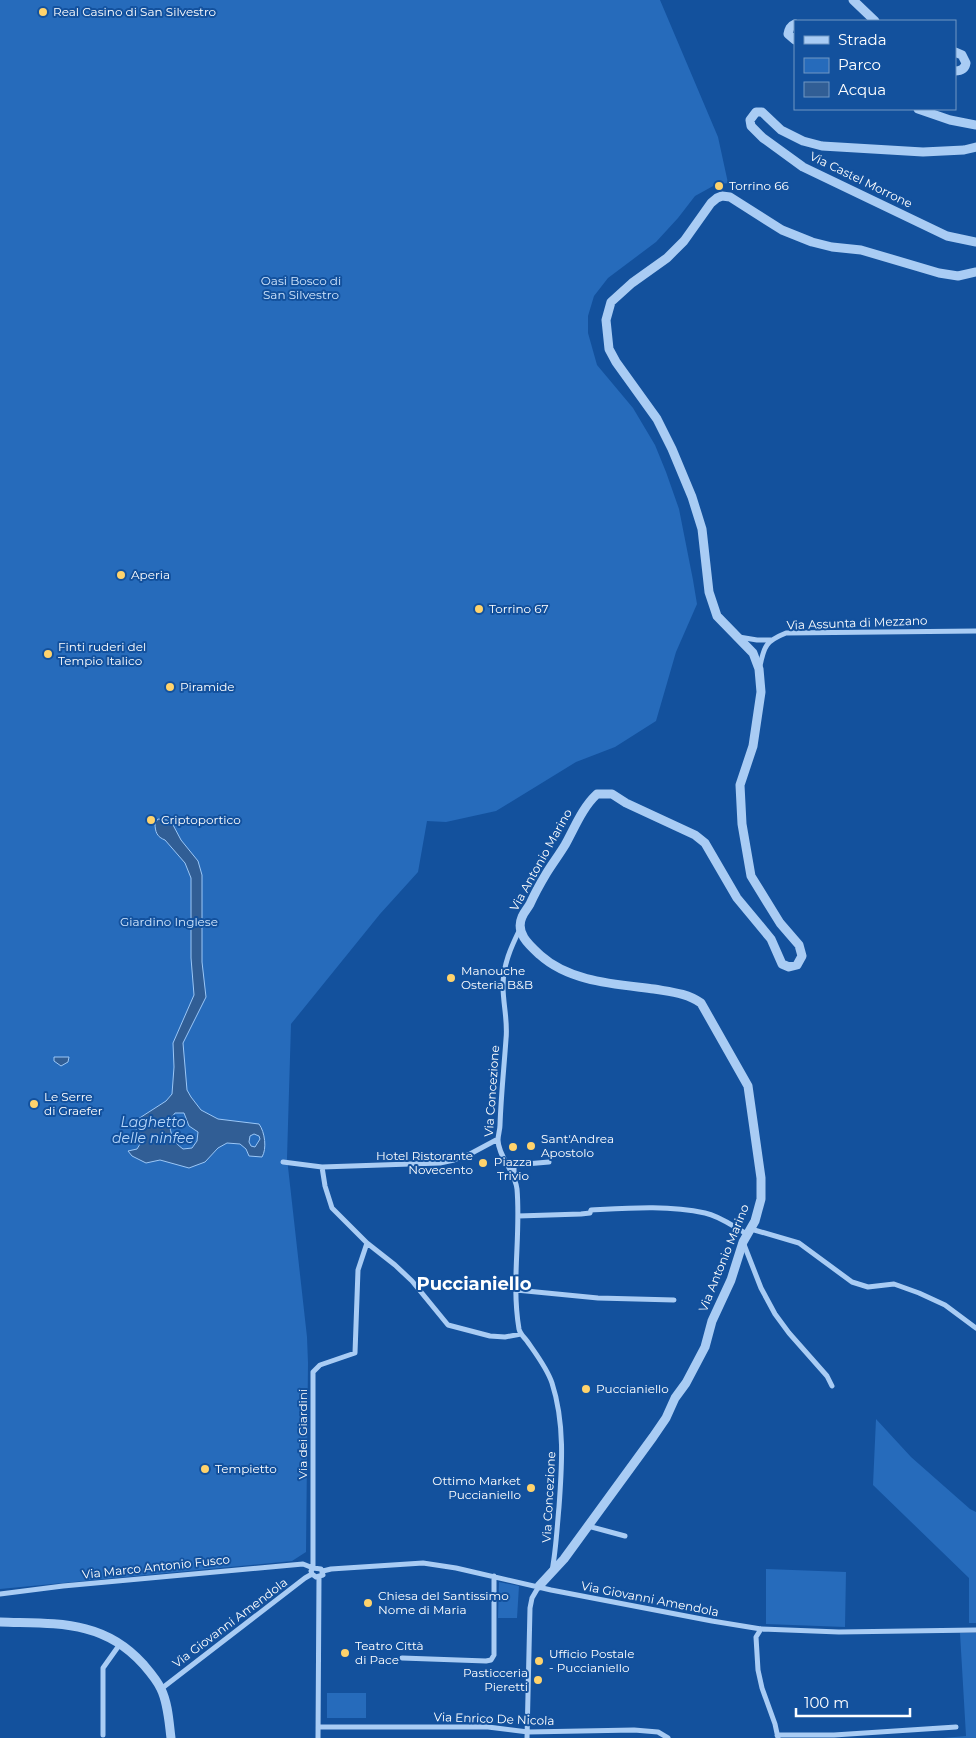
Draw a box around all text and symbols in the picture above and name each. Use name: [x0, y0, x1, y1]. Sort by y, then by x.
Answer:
place label: Real Casino di San Silvestro: [53, 4, 216, 19]
marker: Real Casino di San Silvestro: [37, 6, 49, 18]
legend: [794, 20, 956, 110]
text: Strada: [838, 30, 887, 49]
text: Parco: [838, 55, 881, 74]
text: Acqua: [838, 80, 886, 99]
street label: Via Castel Morrone: [807, 148, 915, 211]
place label: Torrino 66: [729, 178, 789, 193]
marker: Torrino 66: [713, 180, 725, 192]
park label: Oasi Bosco di San Silvestro: [261, 273, 341, 302]
place label: Aperia: [131, 567, 170, 582]
marker: Aperia: [115, 569, 127, 581]
place label: Torrino 67: [489, 601, 548, 616]
marker: Torrino 67: [473, 603, 485, 615]
street label: Via Assunta di Mezzano: [786, 613, 928, 632]
place label: Finti ruderi del Tempio Italico: [58, 639, 146, 668]
marker: Finti ruderi del Tempio Italico: [42, 648, 54, 660]
place label: Piramide: [180, 679, 235, 694]
marker: Piramide: [164, 681, 176, 693]
street label: Via Antonio Marino: [506, 806, 575, 914]
place label: Criptoportico: [161, 812, 241, 827]
marker: Criptoportico: [145, 814, 157, 826]
park label: Giardino Inglese: [120, 914, 218, 929]
place label: Manouche Osteria B&B: [461, 963, 533, 992]
marker: Manouche Osteria B&B: [445, 972, 457, 984]
street label: Via Concezione: [481, 1045, 502, 1137]
place label: Le Serre di Graefer: [44, 1089, 103, 1118]
marker: Le Serre di Graefer: [28, 1098, 40, 1110]
water label: Laghetto delle ninfee: [112, 1113, 194, 1147]
place label: Sant'Andrea Apostolo: [541, 1131, 614, 1160]
marker: Sant'Andrea Apostolo: [525, 1140, 537, 1152]
marker: Piazza Trivio: [507, 1141, 519, 1153]
place label: Hotel Ristorante Novecento: [376, 1148, 473, 1177]
place label: Piazza Trivio: [494, 1154, 532, 1183]
marker: Hotel Ristorante Novecento: [477, 1157, 489, 1169]
street label: Via Antonio Marino: [695, 1202, 752, 1314]
district label: Puccianiello: [417, 1273, 532, 1295]
place label: Puccianiello: [596, 1381, 669, 1396]
marker: Puccianiello: [580, 1383, 592, 1395]
street label: Via dei Giardini: [295, 1389, 310, 1479]
street label: Via Concezione: [539, 1451, 558, 1543]
place label: Tempietto: [215, 1461, 277, 1476]
marker: Tempietto: [199, 1463, 211, 1475]
place label: Ottimo Market Puccianiello: [432, 1473, 521, 1502]
marker: Ottimo Market Puccianiello: [525, 1482, 537, 1494]
street label: Via Marco Antonio Fusco: [81, 1551, 231, 1582]
street label: Via Giovanni Amendola: [169, 1574, 290, 1671]
street label: Via Giovanni Amendola: [580, 1578, 720, 1619]
place label: Chiesa del Santissimo Nome di Maria: [378, 1588, 509, 1617]
marker: Chiesa del Santissimo Nome di Maria: [362, 1597, 374, 1609]
place label: Teatro Città di Pace: [355, 1638, 424, 1667]
place label: Ufficio Postale - Puccianiello: [549, 1646, 634, 1675]
marker: Teatro Città di Pace: [339, 1647, 351, 1659]
marker: Ufficio Postale - Puccianiello: [533, 1655, 545, 1667]
place label: Pasticceria Pieretti: [463, 1665, 528, 1694]
marker: Pasticceria Pieretti: [532, 1674, 544, 1686]
scale bar: [796, 1686, 910, 1718]
text: 100 m: [804, 1693, 849, 1712]
street label: Via Enrico De Nicola: [433, 1709, 555, 1728]

